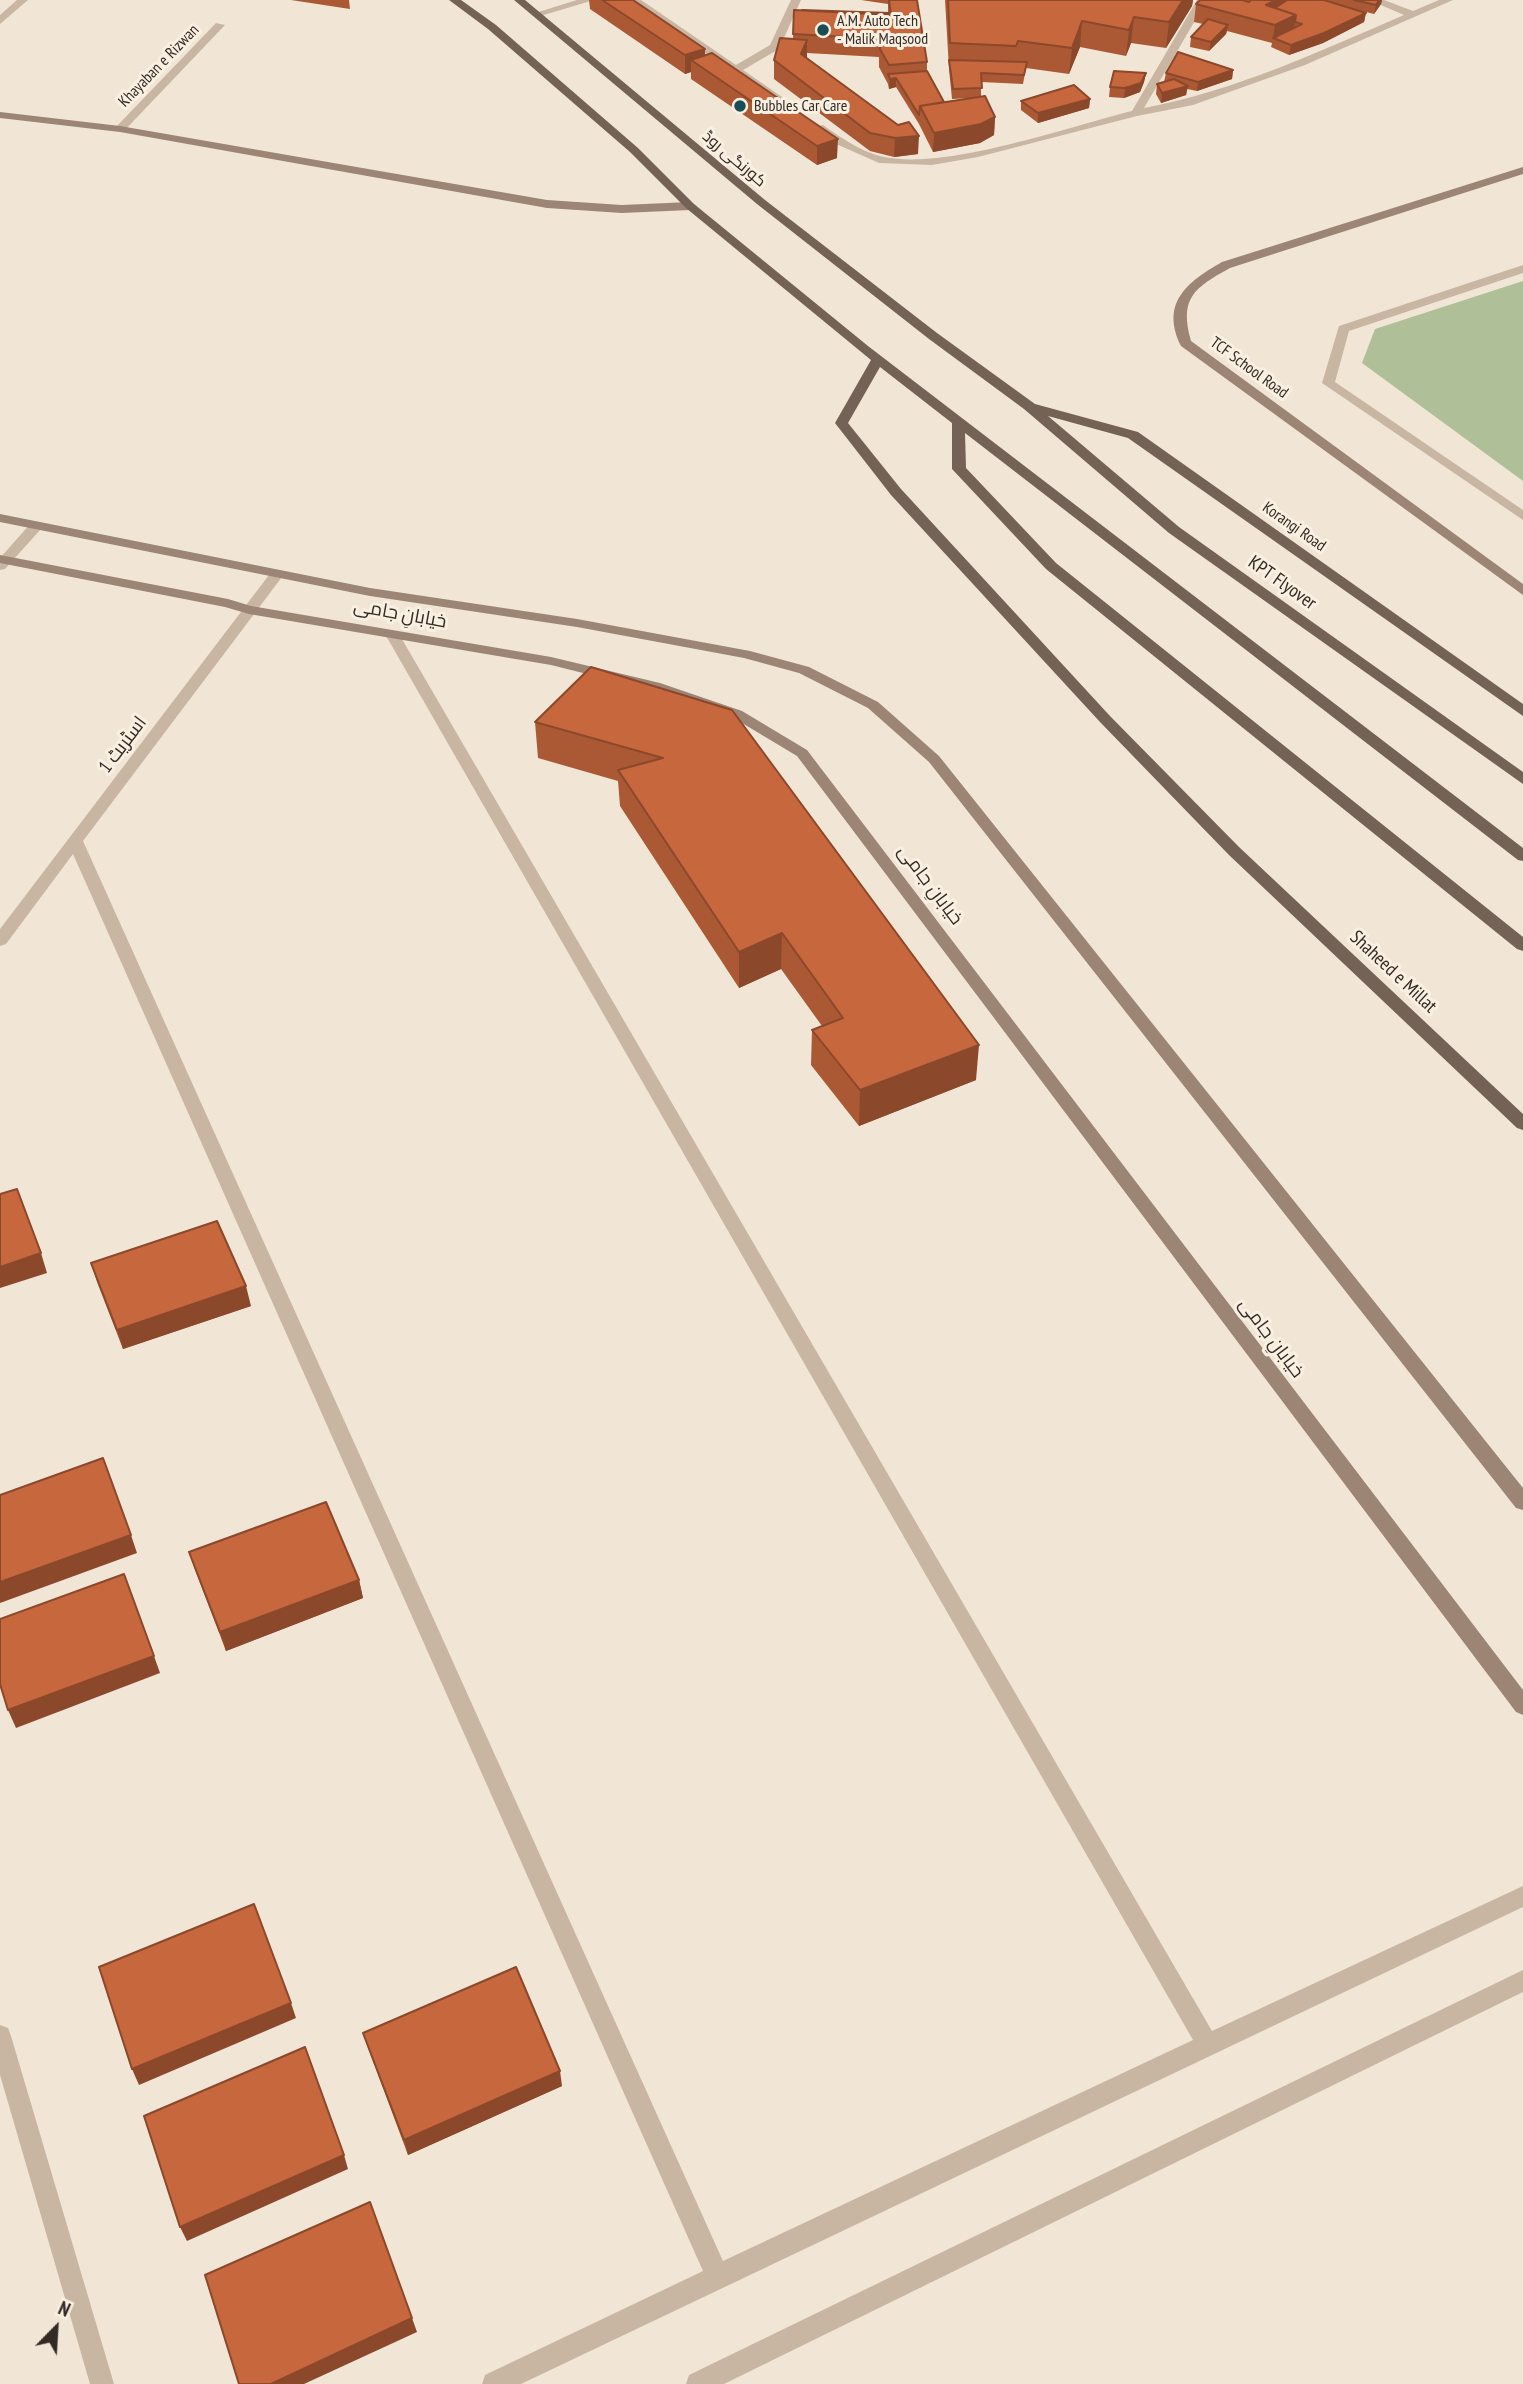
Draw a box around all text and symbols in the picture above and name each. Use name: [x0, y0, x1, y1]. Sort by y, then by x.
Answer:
place label: A.M. Auto Tech - Malik Maqsood: [837, 11, 928, 49]
street label: Khayaban e Rizwan: [115, 21, 203, 111]
marker: A.M. Auto Tech - Malik Maqsood: [815, 22, 831, 38]
place label: Bubbles Car Care: [754, 96, 847, 116]
marker: Bubbles Car Care: [732, 98, 748, 114]
street label: کورنگی روڈ: [698, 127, 770, 191]
street label: TCF School Road: [1206, 333, 1292, 403]
street label: Korangi Road: [1259, 498, 1329, 556]
street label: KPT Flyover: [1243, 551, 1321, 615]
street label: خیابانِ جامی: [352, 595, 448, 633]
street label: اسٹریٹ 1: [94, 712, 152, 778]
street label: خیابانِ جامی: [893, 841, 967, 929]
street label: Shaheed e Millat: [1345, 926, 1441, 1018]
street label: خیابانِ جامی: [1234, 1294, 1308, 1382]
north arrow: [21, 2293, 91, 2363]
text: N: [55, 2296, 74, 2322]

